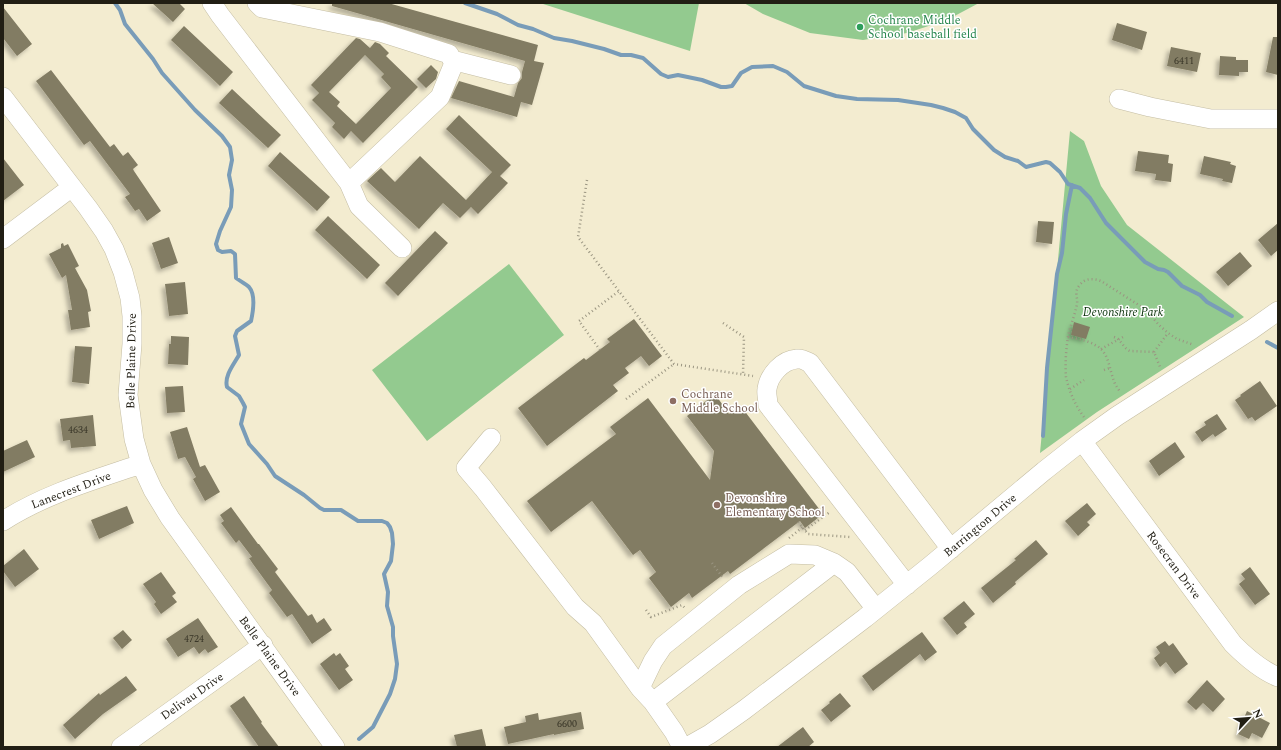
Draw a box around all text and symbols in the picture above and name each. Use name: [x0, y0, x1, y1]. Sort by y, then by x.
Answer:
place label: Cochrane Middle School baseball field: [868, 11, 977, 44]
marker: Cochrane Middle School baseball field: [855, 22, 865, 32]
house number: 6411: [1174, 53, 1194, 69]
park label: Devonshire Park: [1083, 303, 1164, 322]
street label: Belle Plaine Drive: [121, 313, 142, 409]
place label: Cochrane Middle School: [681, 385, 758, 418]
marker: Cochrane Middle School: [668, 396, 678, 406]
house number: 4634: [68, 422, 88, 438]
street label: Lanecrest Drive: [28, 466, 114, 514]
place label: Devonshire Elementary School: [725, 489, 825, 522]
street label: Barrington Drive: [940, 489, 1021, 562]
marker: Devonshire Elementary School: [712, 500, 722, 510]
street label: Rosecran Drive: [1142, 527, 1206, 604]
street label: Belle Plaine Drive: [234, 612, 306, 701]
house number: 4724: [184, 631, 204, 647]
street label: Delivau Drive: [157, 668, 228, 725]
north arrow: [1229, 698, 1269, 738]
text: N: [1248, 706, 1267, 722]
house number: 6600: [557, 716, 577, 732]

